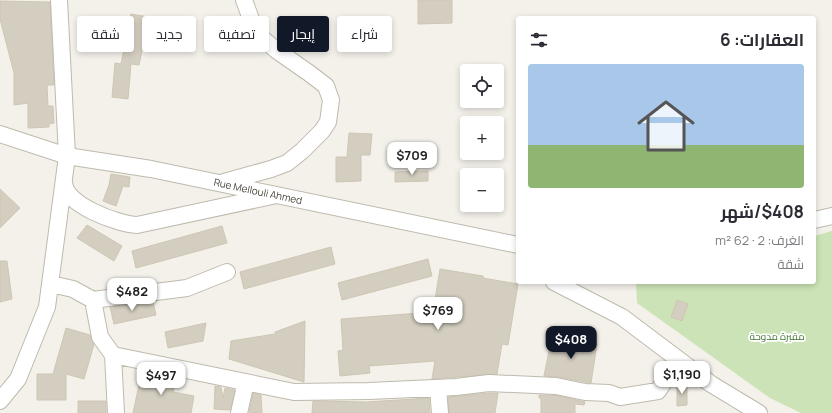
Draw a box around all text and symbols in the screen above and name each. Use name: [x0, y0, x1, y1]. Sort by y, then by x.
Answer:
chip: شقة: [77, 16, 134, 52]
chip: جديد: [142, 16, 196, 52]
chip: تصفية: [204, 16, 269, 52]
chip: إيجار: [277, 16, 329, 52]
chip: شراء: [337, 16, 392, 52]
text: العقارات: 6: [720, 28, 804, 51]
icon: filters: [528, 29, 550, 51]
map controls: [460, 64, 504, 212]
button: locate: [460, 64, 504, 108]
icon: home: [630, 90, 702, 162]
button: +: [460, 116, 504, 160]
pin: $709: [388, 142, 436, 176]
text: $709: [396, 146, 428, 164]
button: −: [460, 168, 504, 212]
street label: Rue Mellouli Ahmed: [213, 175, 304, 207]
text: $408/شهر: [721, 200, 804, 223]
text: الغرف: 2 · 62 m²: [715, 231, 804, 249]
text: شقة: [777, 255, 804, 273]
pin: $482: [108, 278, 156, 312]
text: $482: [116, 282, 148, 300]
pin: $769: [414, 297, 462, 331]
text: $769: [423, 301, 453, 319]
pin: $408: [547, 326, 595, 360]
park label: مقبرة مدوحة: [749, 329, 805, 343]
text: $408: [555, 330, 587, 348]
pin: $1,190: [649, 361, 715, 395]
pin: $497: [137, 362, 185, 396]
text: $1,190: [663, 365, 701, 383]
text: $497: [146, 366, 176, 384]

